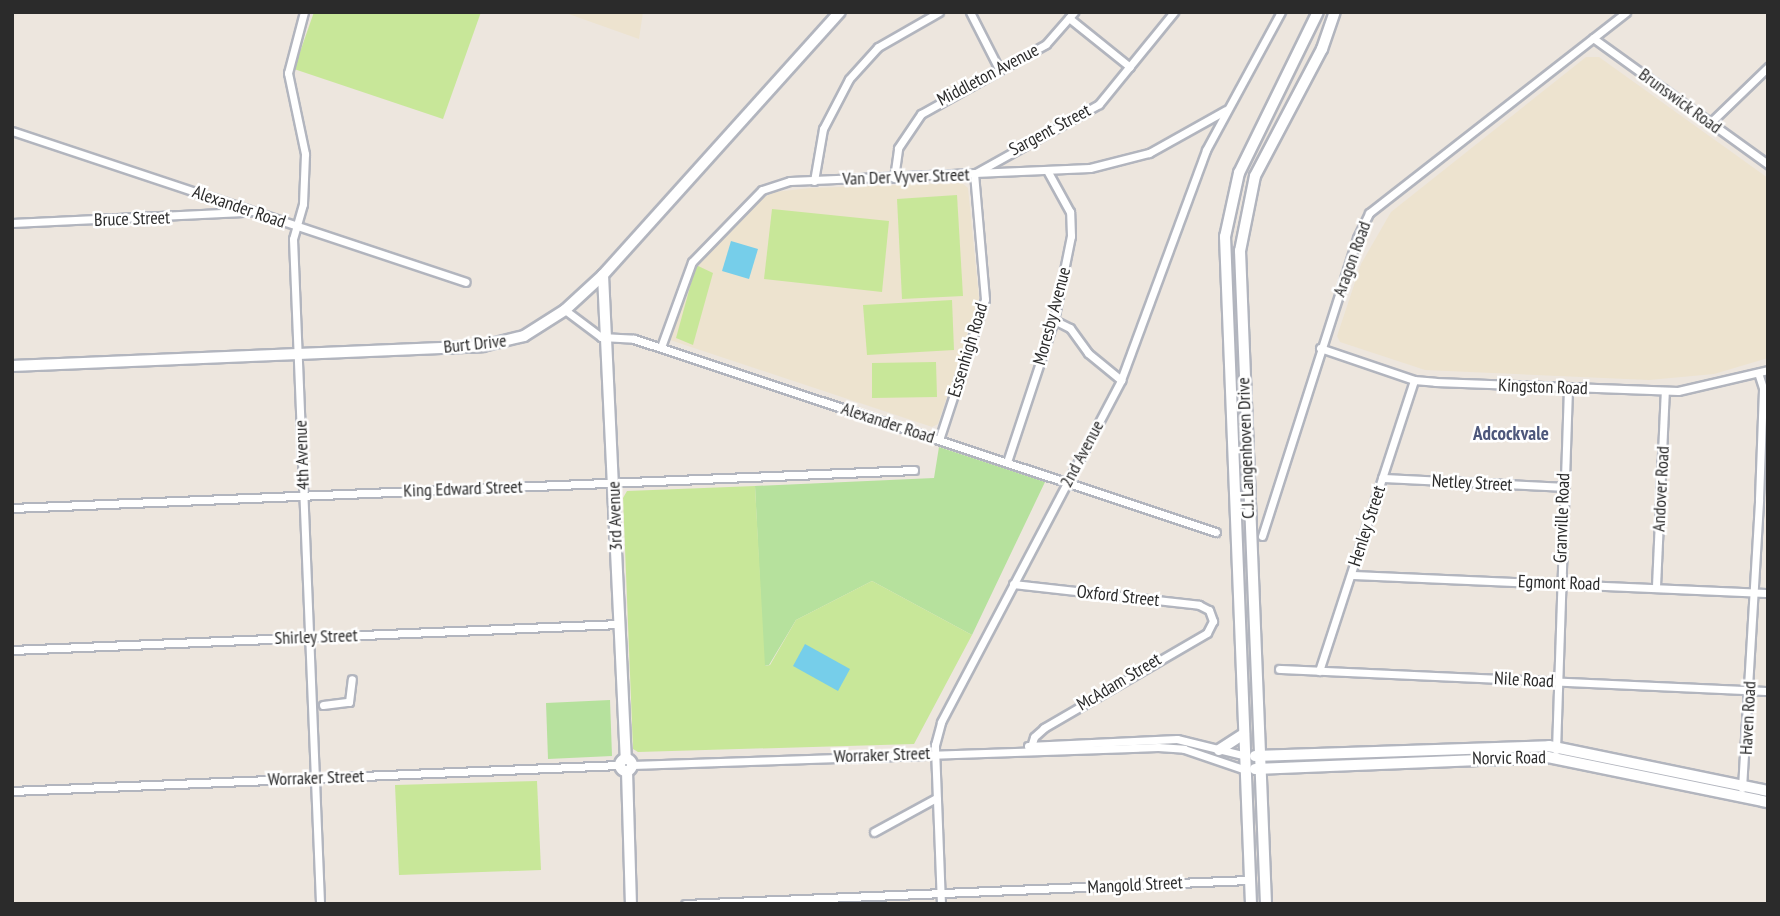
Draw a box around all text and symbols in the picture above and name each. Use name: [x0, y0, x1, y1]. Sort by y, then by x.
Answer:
street label: Middleton Avenue: [933, 39, 1043, 111]
street label: Brunswick Road: [1634, 64, 1726, 138]
street label: Sargent Street: [1006, 100, 1094, 160]
street label: Van Der Vyver Street: [842, 164, 970, 190]
street label: Alexander Road: [190, 181, 288, 233]
street label: Bruce Street: [94, 207, 170, 231]
street label: Aragon Road: [1328, 218, 1376, 300]
street label: Moresby Avenue: [1028, 264, 1076, 368]
street label: Essenhigh Road: [943, 300, 993, 400]
street label: Burt Drive: [442, 330, 508, 358]
street label: Kingston Road: [1498, 375, 1588, 399]
street label: C.J. Langenhoven Drive: [1233, 376, 1259, 520]
street label: Alexander Road: [839, 398, 937, 448]
street label: 2nd Avenue: [1055, 417, 1109, 491]
street label: 4th Avenue: [290, 419, 314, 491]
district label: Adcockvale: [1473, 423, 1549, 445]
street label: Andover Road: [1648, 446, 1674, 532]
street label: Netley Street: [1431, 470, 1513, 496]
street label: Granville Road: [1550, 473, 1574, 563]
street label: King Edward Street: [403, 476, 523, 502]
street label: 3rd Avenue: [603, 481, 627, 551]
street label: Henley Street: [1344, 483, 1390, 569]
street label: Egmont Road: [1517, 571, 1601, 595]
street label: Oxford Street: [1076, 581, 1160, 611]
street label: Shirley Street: [274, 625, 358, 649]
street label: McAdam Street: [1073, 648, 1165, 716]
street label: Nile Road: [1494, 668, 1554, 692]
street label: Haven Road: [1735, 681, 1761, 755]
street label: Worraker Street: [833, 743, 931, 767]
street label: Norvic Road: [1472, 747, 1546, 769]
street label: Worraker Street: [267, 766, 365, 790]
street label: Mangold Street: [1087, 872, 1183, 898]

